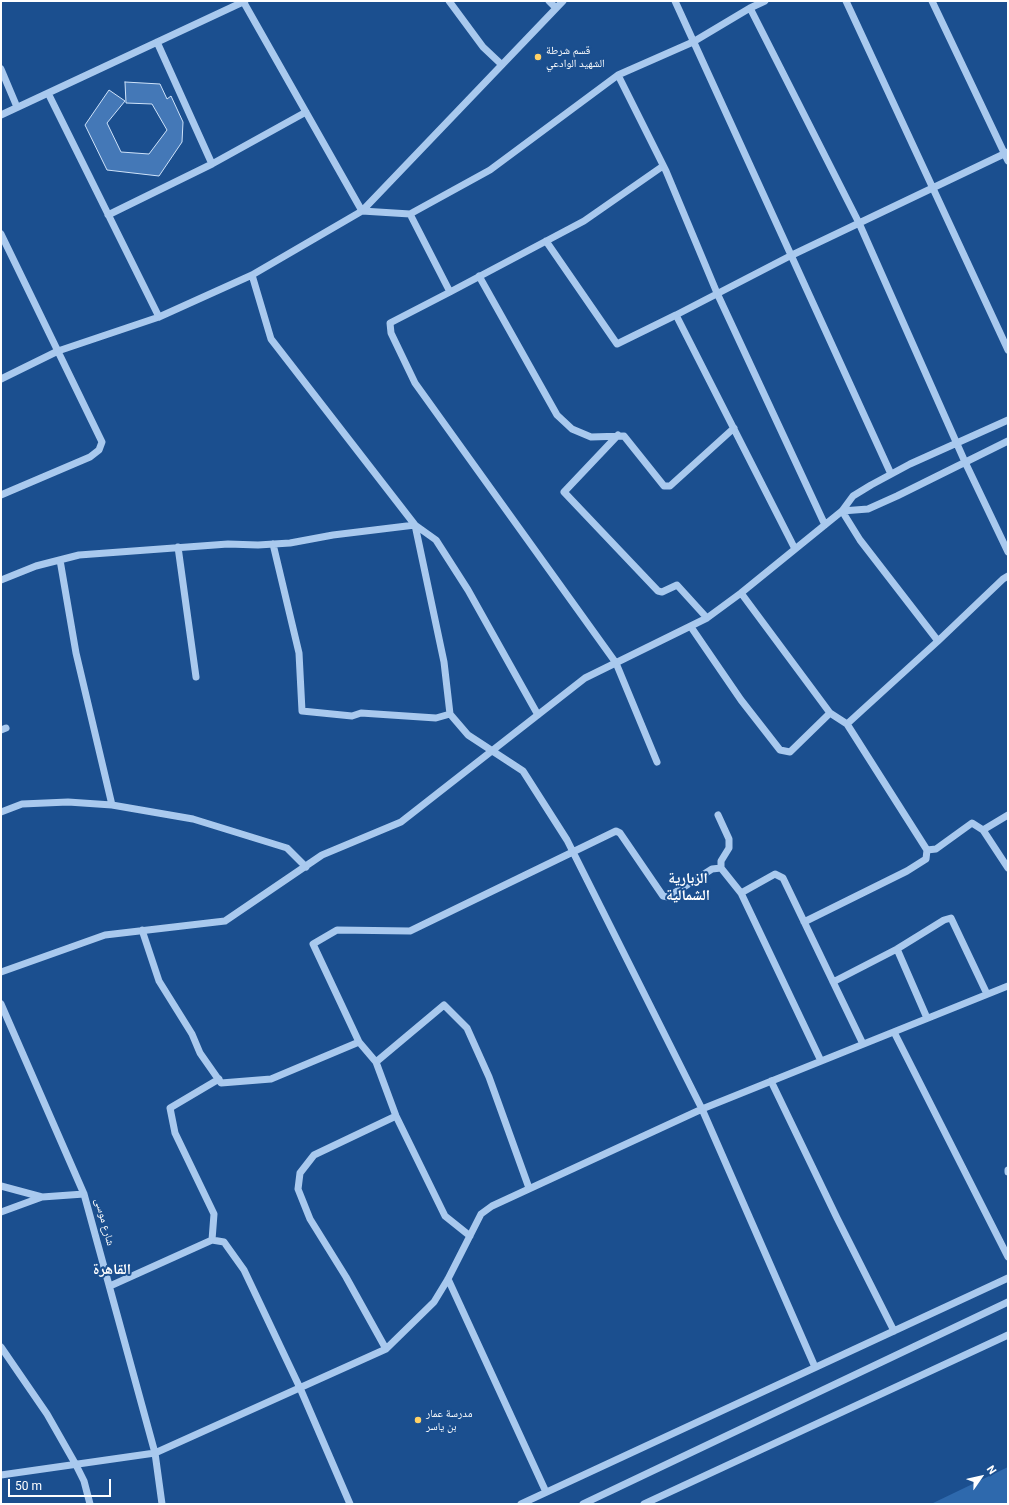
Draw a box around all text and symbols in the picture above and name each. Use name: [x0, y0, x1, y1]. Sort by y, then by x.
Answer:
place label: قسم شرطة الشهيد الوادعي: [546, 44, 605, 70]
marker: قسم شرطة الشهيد الوادعي: [533, 52, 543, 62]
district label: الزبارية الشمالية: [666, 870, 710, 905]
street label: شارع موسى: [91, 1197, 117, 1247]
district label: القاهرة: [93, 1261, 131, 1279]
place label: مدرسة عمار بن ياسر: [426, 1407, 473, 1433]
marker: مدرسة عمار بن ياسر: [413, 1415, 423, 1425]
north arrow: [961, 1457, 1001, 1497]
text: N: [984, 1463, 999, 1477]
scale bar: [10, 1471, 113, 1497]
text: 50 m: [15, 1479, 42, 1493]

